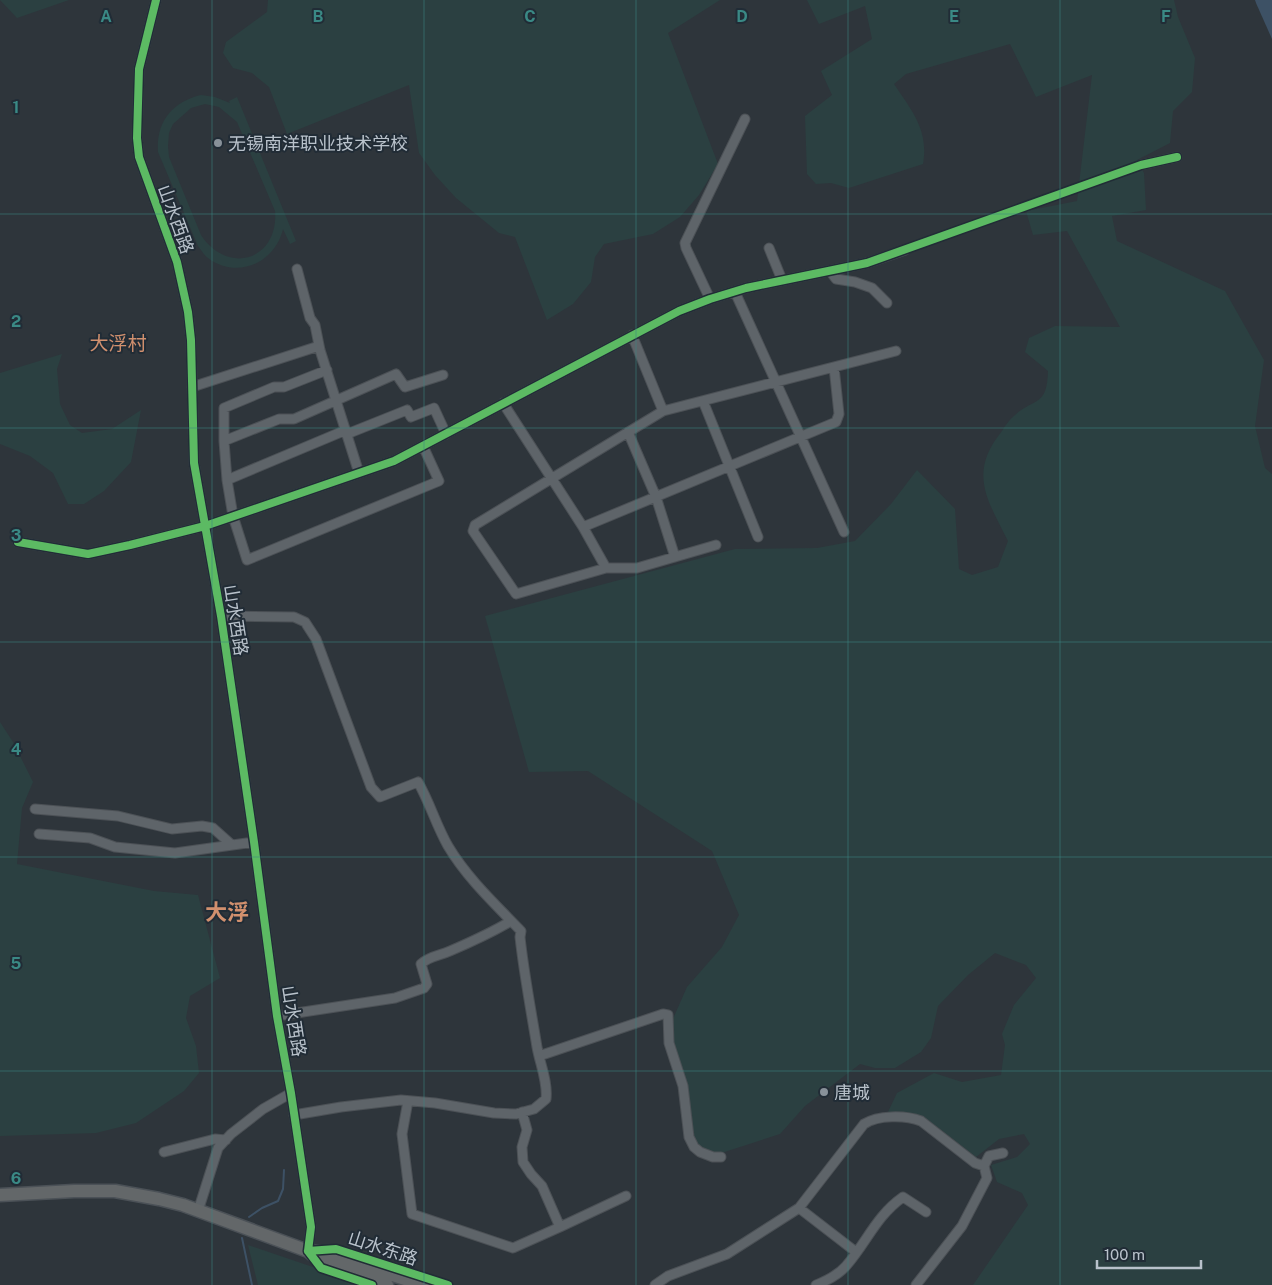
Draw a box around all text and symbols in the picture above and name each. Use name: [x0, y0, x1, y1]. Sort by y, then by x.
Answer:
text: A: [100, 7, 112, 26]
text: B: [313, 7, 324, 26]
text: C: [524, 7, 536, 26]
text: D: [736, 7, 748, 26]
text: E: [949, 7, 959, 26]
text: F: [1161, 7, 1171, 26]
text: 1: [13, 98, 19, 117]
place label: 无锡南洋职业技术学校: [228, 133, 408, 154]
marker: 无锡南洋职业技术学校: [212, 137, 224, 149]
street label: 山水西路: [154, 182, 198, 256]
text: 2: [11, 312, 21, 331]
district label: 大浮村: [89, 332, 147, 354]
text: 3: [11, 526, 21, 545]
street label: 山水西路: [220, 583, 252, 657]
text: 4: [11, 740, 22, 759]
district label: 大浮: [205, 899, 249, 925]
text: 5: [11, 954, 22, 973]
street label: 山水西路: [278, 984, 310, 1058]
place label: 唐城: [834, 1082, 870, 1103]
marker: 唐城: [818, 1086, 830, 1098]
text: 6: [11, 1169, 21, 1188]
street label: 山水东路: [346, 1227, 420, 1269]
scale bar: [1097, 1238, 1201, 1270]
text: 100 m: [1104, 1246, 1145, 1263]

